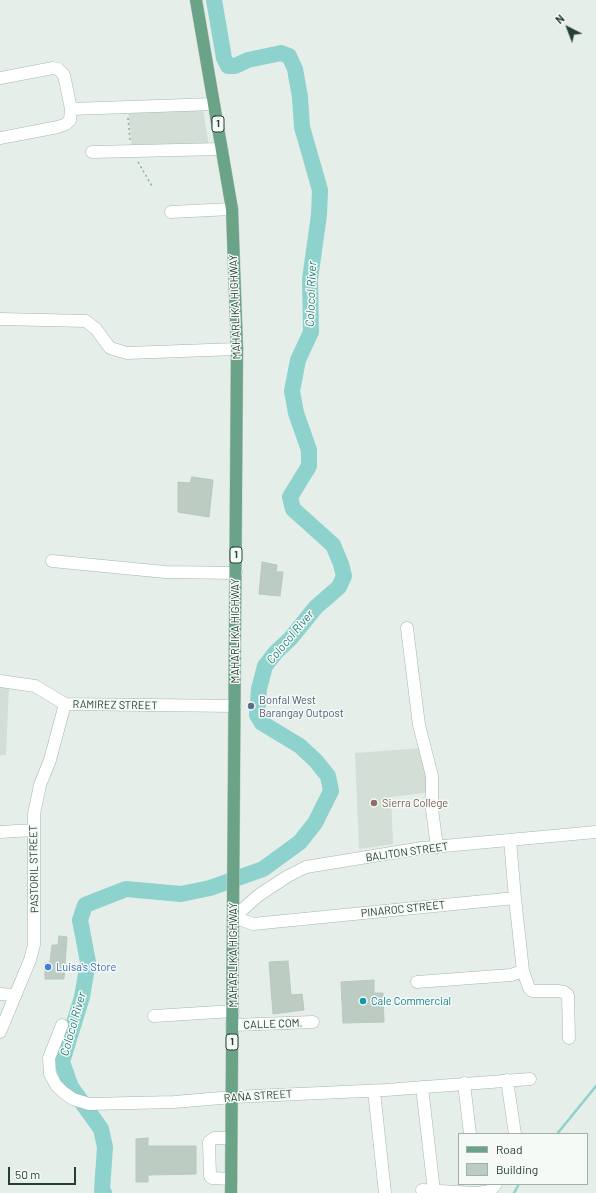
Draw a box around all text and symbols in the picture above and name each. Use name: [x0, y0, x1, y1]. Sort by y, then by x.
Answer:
north arrow: [548, 8, 588, 48]
text: N: [553, 11, 567, 26]
road number: 1: [212, 116, 224, 132]
street label: MAHARLIKA HIGHWAY: [227, 254, 243, 360]
water label: Colocol River: [303, 261, 319, 327]
road number: 1: [230, 547, 242, 563]
street label: MAHARLIKA HIGHWAY: [228, 579, 242, 683]
water label: Colocol River: [263, 607, 317, 667]
place label: Bonfal West Barangay Outpost: [259, 693, 344, 719]
street label: RAMIREZ STREET: [72, 698, 158, 712]
marker: Bonfal West Barangay Outpost: [246, 701, 256, 711]
place label: Sierra College: [382, 796, 448, 810]
marker: Sierra College: [369, 798, 379, 808]
street label: PASTORIL STREET: [27, 825, 41, 913]
street label: BALITON STREET: [365, 840, 449, 864]
street label: PINAROC STREET: [360, 898, 446, 920]
street label: MAHARLIKA HIGHWAY: [226, 903, 240, 1007]
place label: Luisa's Store: [56, 960, 116, 974]
marker: Luisa's Store: [43, 962, 53, 972]
water label: Colocol River: [57, 990, 89, 1058]
place label: Cale Commercial: [371, 994, 451, 1008]
marker: Cale Commercial: [358, 996, 368, 1006]
street label: CALLE COM.: [243, 1016, 303, 1032]
road number: 1: [226, 1034, 238, 1050]
street label: RAÑA STREET: [223, 1087, 293, 1105]
legend: [458, 1133, 588, 1185]
text: Road: [496, 1142, 523, 1156]
scale bar: [10, 1159, 78, 1185]
text: Building: [496, 1162, 538, 1176]
text: 50 m: [15, 1167, 40, 1181]

